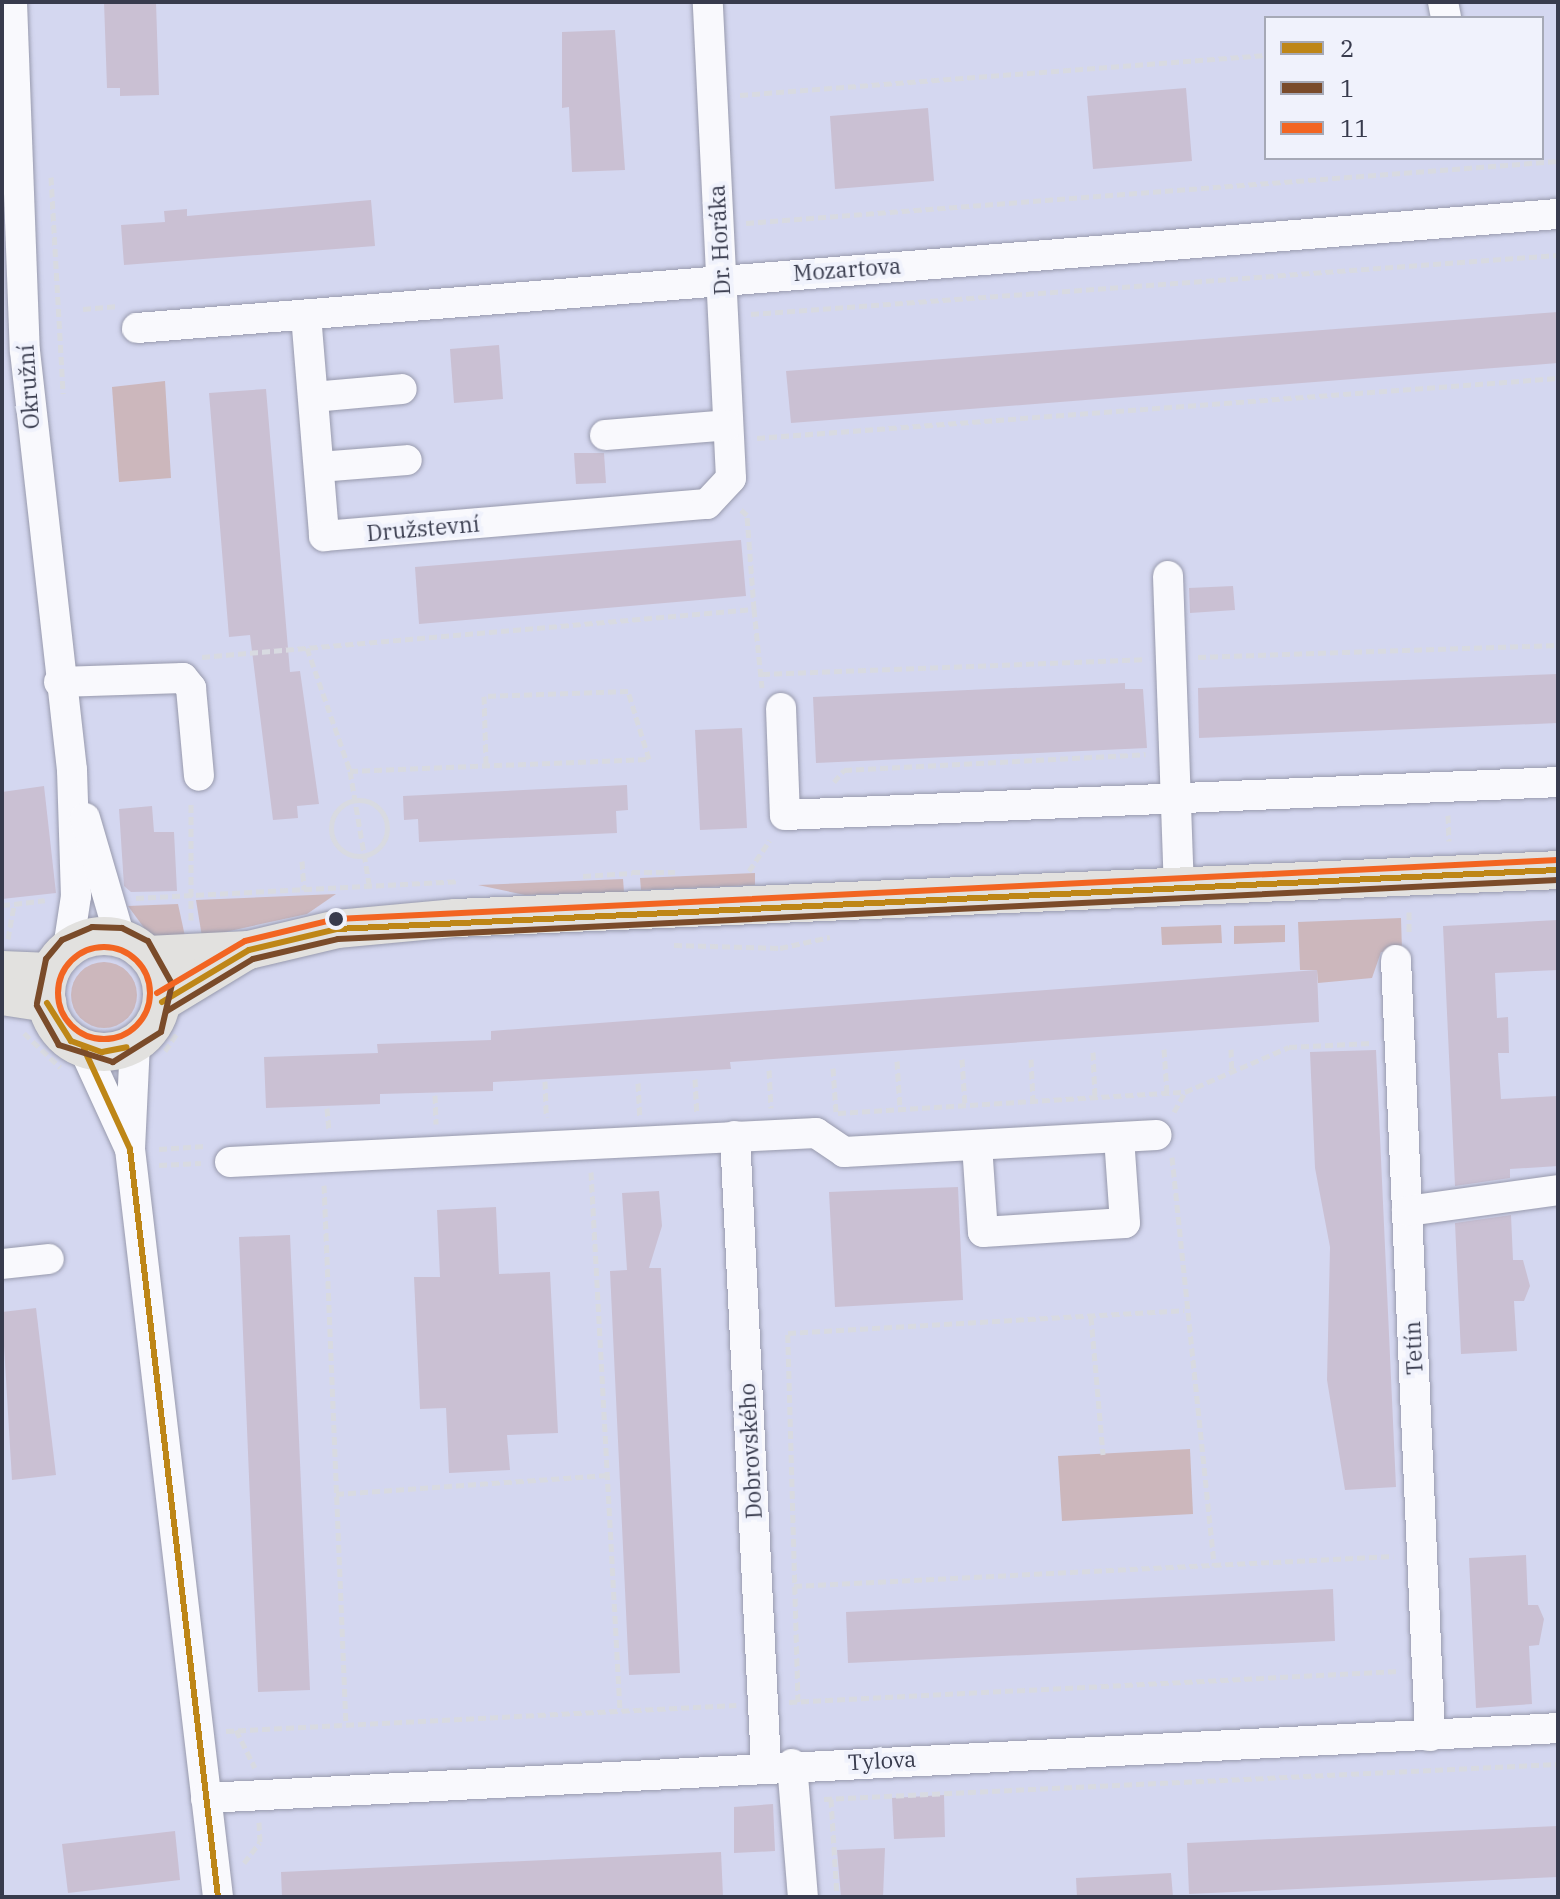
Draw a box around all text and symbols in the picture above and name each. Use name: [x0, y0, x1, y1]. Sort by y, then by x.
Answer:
legend: [1264, 16, 1544, 160]
text: 2: [1340, 32, 1354, 64]
text: 1: [1340, 72, 1354, 104]
text: 11: [1340, 112, 1369, 144]
street label: Dr. Horáka: [703, 184, 735, 296]
street label: Mozartova: [792, 252, 902, 286]
street label: Okružní: [12, 344, 44, 430]
street label: Družstevní: [365, 510, 481, 546]
unlabelled marker: [328, 911, 344, 927]
street label: Tetín: [1398, 1320, 1428, 1376]
street label: Dobrovského: [733, 1382, 767, 1520]
street label: Tylova: [847, 1745, 917, 1775]

